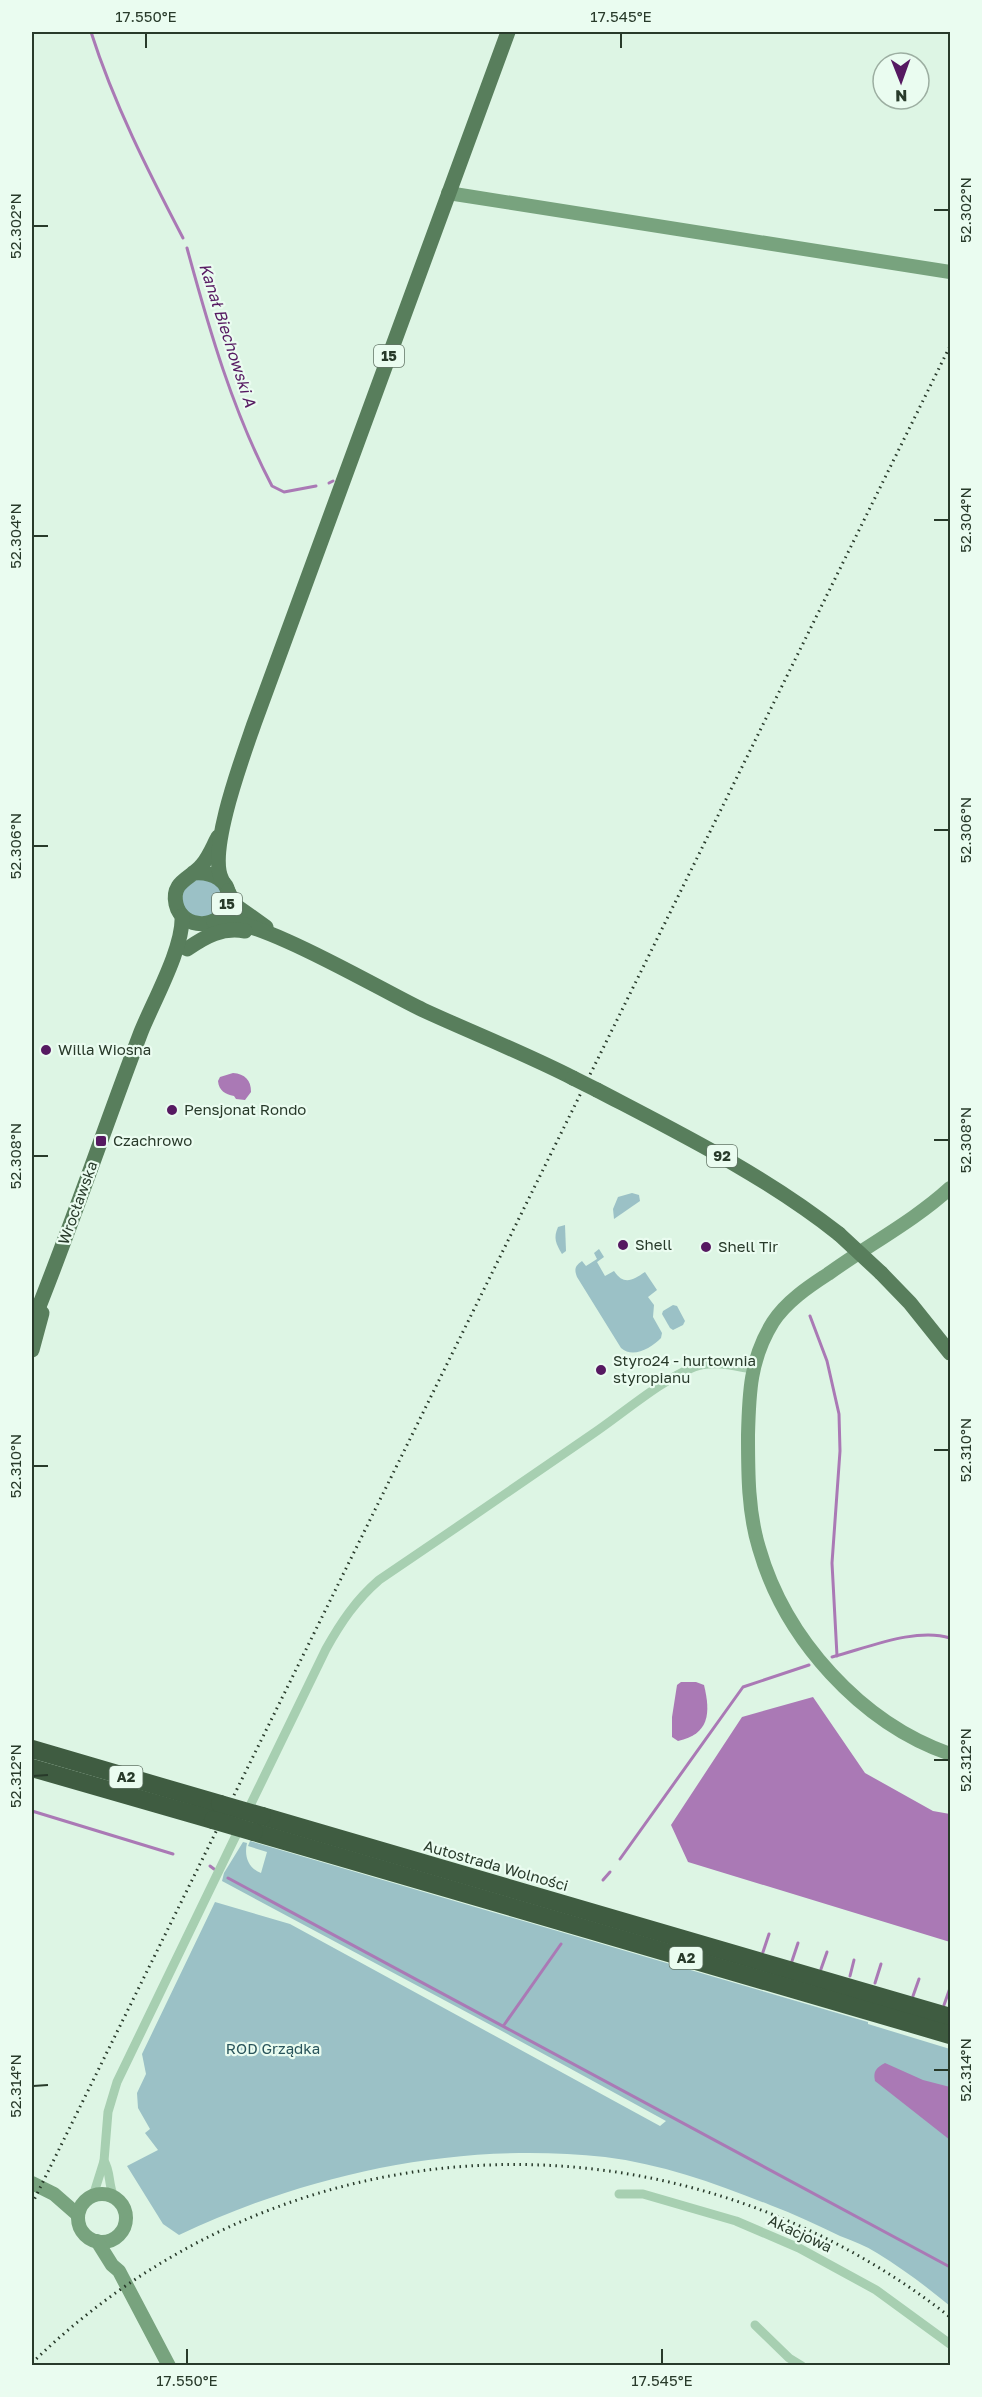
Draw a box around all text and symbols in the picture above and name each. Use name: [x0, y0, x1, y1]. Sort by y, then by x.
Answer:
text: 17.550°E: [115, 7, 177, 25]
text: 17.545°E: [590, 7, 652, 25]
north arrow: [871, 51, 931, 111]
text: N: [895, 86, 908, 106]
text: 52.302°N: [956, 177, 974, 243]
text: 52.302°N: [6, 193, 24, 259]
water label: Kanał Biechowski A: [195, 261, 261, 410]
road number: 15: [374, 345, 404, 367]
text: 52.304°N: [956, 487, 974, 553]
text: 52.304°N: [6, 503, 24, 569]
text: 52.306°N: [956, 797, 974, 863]
text: 52.306°N: [6, 813, 24, 879]
road number: 15: [212, 893, 242, 915]
place label: Willa Wiosna: [58, 1040, 151, 1058]
marker: Willa Wiosna: [39, 1043, 53, 1057]
place label: Pensjonat Rondo: [184, 1100, 306, 1118]
marker: Pensjonat Rondo: [165, 1103, 179, 1117]
text: 52.308°N: [956, 1107, 974, 1173]
text: 52.308°N: [6, 1123, 24, 1189]
place label: Czachrowo: [113, 1131, 192, 1149]
marker: Czachrowo: [94, 1134, 108, 1148]
road number: 92: [707, 1145, 737, 1167]
street label: Wrocławska: [54, 1158, 100, 1247]
place label: Shell: [635, 1235, 672, 1253]
place label: Shell Tir: [718, 1237, 778, 1255]
marker: Shell: [616, 1238, 630, 1252]
marker: Shell Tir: [699, 1240, 713, 1254]
place label: Styro24 - hurtownia styropianu: [613, 1351, 756, 1386]
marker: Styro24 - hurtownia styropianu: [594, 1363, 608, 1377]
text: 52.310°N: [956, 1418, 974, 1482]
text: 52.310°N: [6, 1434, 24, 1498]
text: 52.312°N: [956, 1728, 974, 1792]
text: 52.312°N: [6, 1744, 24, 1808]
road number: A2: [110, 1766, 142, 1788]
street label: Autostrada Wolności: [422, 1836, 571, 1894]
road number: A2: [670, 1947, 702, 1969]
text: 52.314°N: [956, 2038, 974, 2102]
park label: ROD Grządka: [226, 2039, 320, 2057]
text: 52.314°N: [6, 2054, 24, 2118]
street label: Akacjowa: [766, 2211, 835, 2256]
text: 17.550°E: [156, 2371, 218, 2389]
text: 17.545°E: [631, 2371, 693, 2389]

